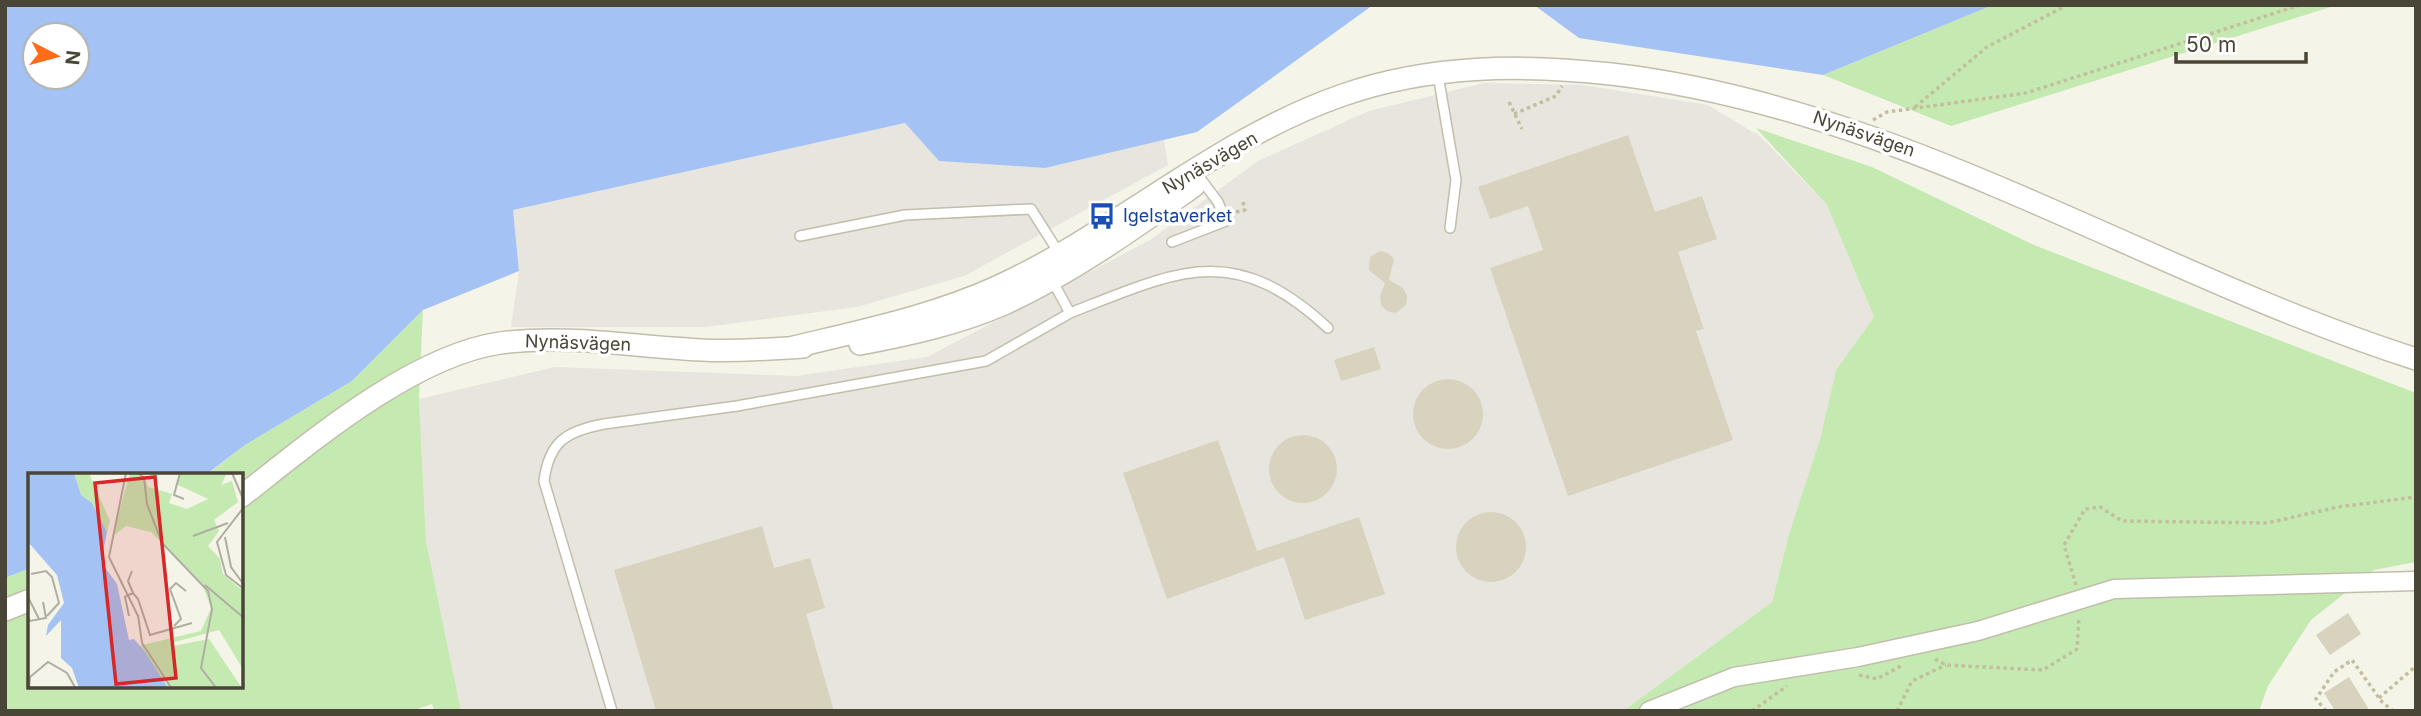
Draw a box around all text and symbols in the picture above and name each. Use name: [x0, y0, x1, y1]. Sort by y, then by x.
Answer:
north arrow: [21, 21, 91, 91]
scale bar: [2176, 21, 2306, 65]
text: 50 m: [2186, 32, 2236, 57]
text: N: [60, 49, 85, 66]
street label: Nynäsvägen: [1810, 106, 1918, 161]
street label: Nynäsvägen: [1158, 127, 1261, 198]
bus stop icon: Igelstaverket: [1087, 201, 1117, 231]
place label: Igelstaverket: [1123, 205, 1232, 226]
street label: Nynäsvägen: [525, 330, 632, 355]
inset map: [28, 473, 243, 688]

